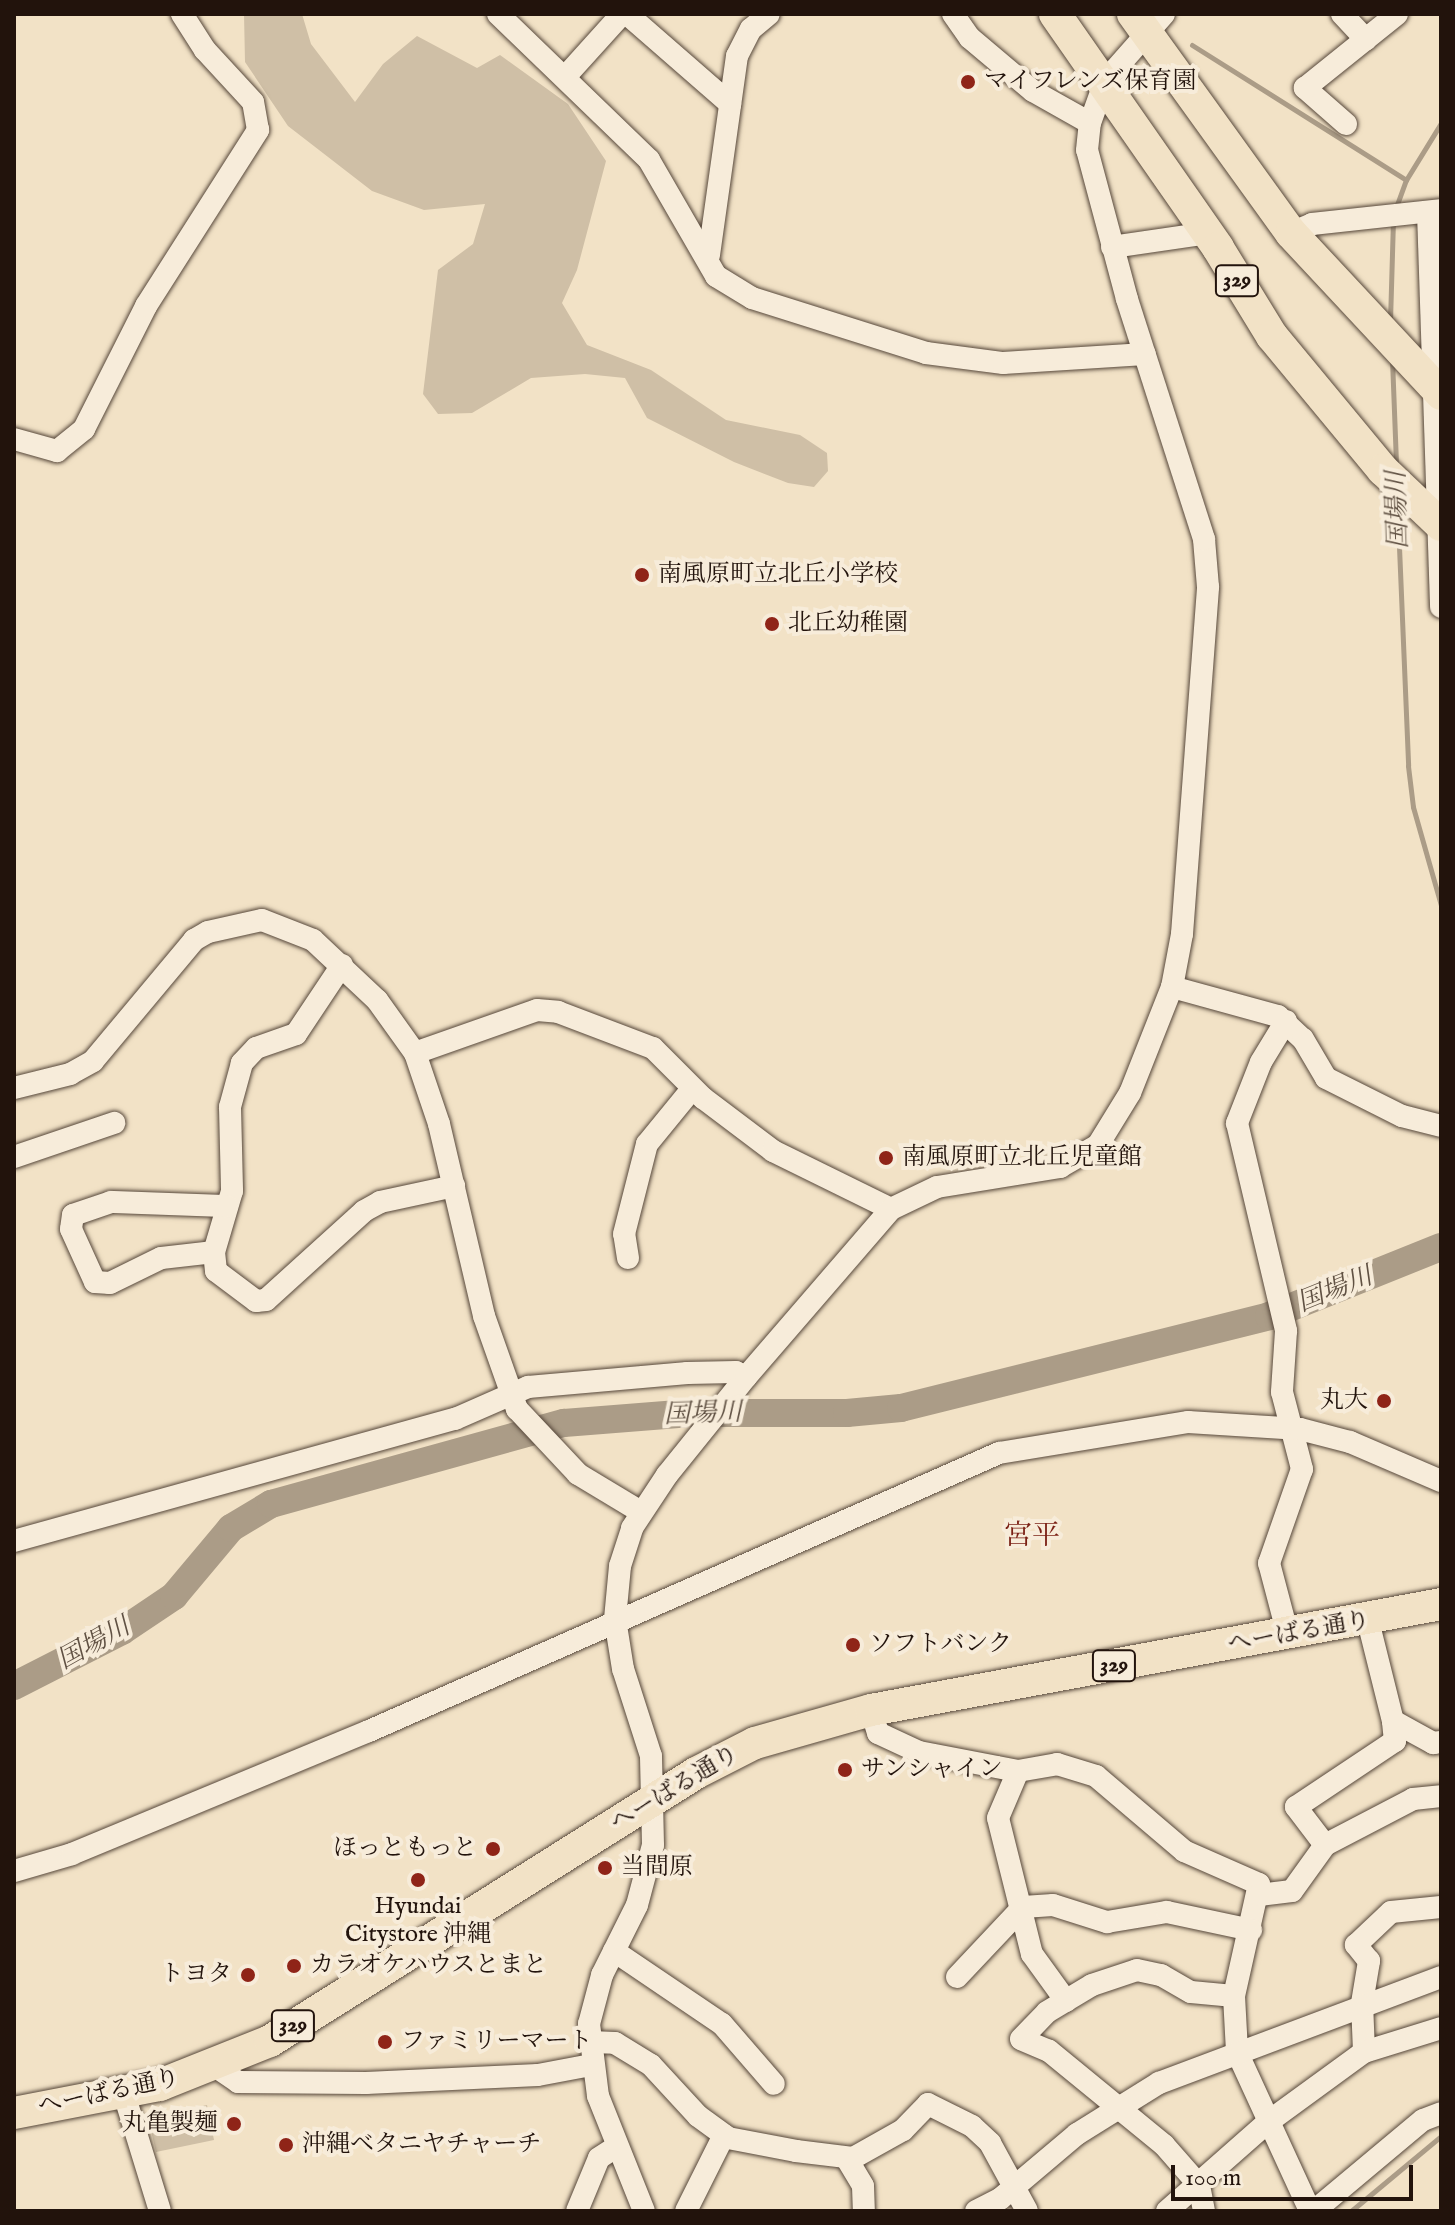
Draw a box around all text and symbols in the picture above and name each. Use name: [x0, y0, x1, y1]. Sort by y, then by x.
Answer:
place label: マイフレンズ保育園: [984, 68, 1200, 96]
marker: マイフレンズ保育園: [959, 73, 977, 91]
road number: 329: [1213, 263, 1261, 299]
water label: 国場川: [1381, 470, 1415, 550]
place label: 南風原町立北丘小学校: [658, 561, 898, 589]
marker: 南風原町立北丘小学校: [633, 566, 651, 584]
place label: 北丘幼稚園: [788, 610, 908, 638]
marker: 北丘幼稚園: [763, 615, 781, 633]
place label: 南風原町立北丘児童館: [902, 1144, 1142, 1172]
marker: 南風原町立北丘児童館: [877, 1149, 895, 1167]
water label: 国場川: [1293, 1261, 1377, 1319]
place label: 丸大: [1320, 1387, 1368, 1415]
marker: 丸大: [1375, 1392, 1393, 1410]
water label: 国場川: [663, 1397, 743, 1431]
district label: 宮平: [1004, 1520, 1060, 1554]
street label: へーばる通り: [1226, 1606, 1372, 1660]
water label: 国場川: [52, 1611, 136, 1677]
place label: ソフトバンク: [869, 1631, 1013, 1659]
marker: ソフトバンク: [844, 1636, 862, 1654]
road number: 329: [1090, 1648, 1138, 1684]
street label: へーばる通り: [606, 1740, 744, 1838]
place label: サンシャイン: [861, 1756, 1005, 1784]
marker: サンシャイン: [836, 1761, 854, 1779]
place label: ほっともっと: [333, 1835, 477, 1863]
marker: ほっともっと: [484, 1840, 502, 1858]
place label: 当間原: [621, 1854, 693, 1882]
marker: 当間原: [596, 1859, 614, 1877]
marker: Hyundai Citystore 沖縄: [409, 1871, 427, 1889]
place label: Hyundai Citystore 沖縄: [345, 1893, 491, 1949]
place label: カラオケハウスとまと: [310, 1952, 550, 1980]
marker: カラオケハウスとまと: [285, 1957, 303, 1975]
place label: トヨタ: [160, 1961, 232, 1989]
marker: トヨタ: [239, 1966, 257, 1984]
road number: 329: [269, 2008, 317, 2044]
place label: ファミリーマート: [401, 2028, 593, 2056]
marker: ファミリーマート: [376, 2033, 394, 2051]
street label: へーばる通り: [36, 2064, 182, 2122]
place label: 丸亀製麺: [122, 2110, 218, 2138]
marker: 丸亀製麺: [225, 2115, 243, 2133]
place label: 沖縄ベタニヤチャーチ: [302, 2131, 542, 2159]
marker: 沖縄ベタニヤチャーチ: [277, 2136, 295, 2154]
scale bar: [1175, 2149, 1417, 2199]
text: 100 m: [1185, 2163, 1241, 2194]

